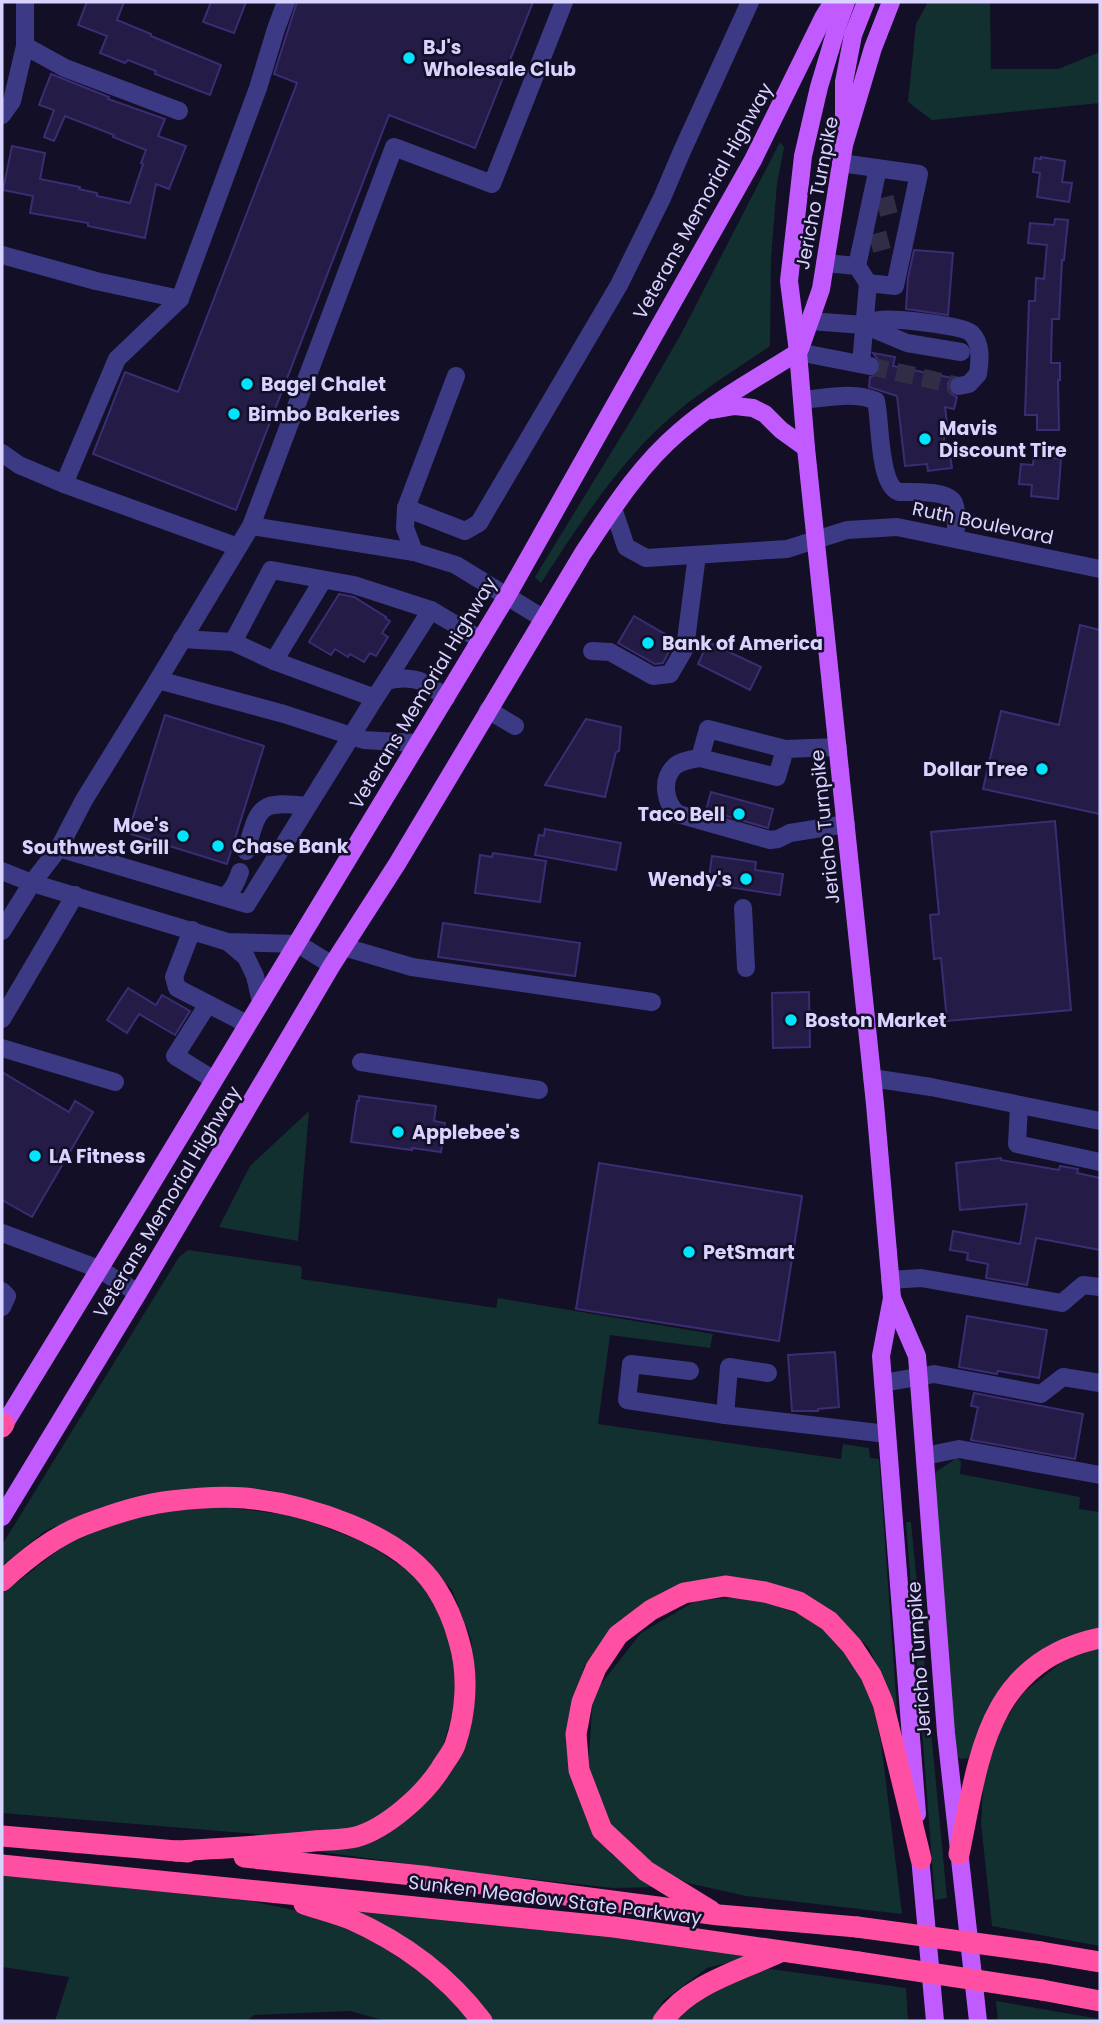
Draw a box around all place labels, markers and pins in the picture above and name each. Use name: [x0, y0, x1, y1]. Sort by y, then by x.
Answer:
place label: BJ's Wholesale Club: [423, 34, 576, 83]
marker: BJ's Wholesale Club: [401, 50, 417, 66]
place label: Bagel Chalet: [261, 371, 386, 398]
marker: Bagel Chalet: [239, 376, 255, 392]
place label: Bimbo Bakeries: [248, 401, 400, 428]
marker: Bimbo Bakeries: [226, 406, 242, 422]
place label: Mavis Discount Tire: [939, 415, 1067, 464]
marker: Mavis Discount Tire: [917, 431, 933, 447]
place label: Bank of America: [662, 630, 823, 657]
marker: Bank of America: [640, 635, 656, 651]
place label: Dollar Tree: [923, 756, 1028, 783]
marker: Dollar Tree: [1034, 761, 1050, 777]
place label: Taco Bell: [638, 801, 725, 828]
marker: Taco Bell: [731, 806, 747, 822]
place label: Moe's Southwest Grill: [22, 812, 169, 861]
marker: Moe's Southwest Grill: [175, 828, 191, 844]
place label: Chase Bank: [232, 833, 349, 860]
marker: Chase Bank: [210, 838, 226, 854]
place label: Wendy's: [648, 866, 732, 893]
marker: Wendy's: [738, 871, 754, 887]
place label: Boston Market: [805, 1007, 947, 1034]
marker: Boston Market: [783, 1012, 799, 1028]
place label: Applebee's: [412, 1119, 520, 1146]
marker: Applebee's: [390, 1124, 406, 1140]
place label: LA Fitness: [49, 1143, 146, 1170]
marker: LA Fitness: [27, 1148, 43, 1164]
place label: PetSmart: [703, 1239, 795, 1266]
marker: PetSmart: [681, 1244, 697, 1260]

